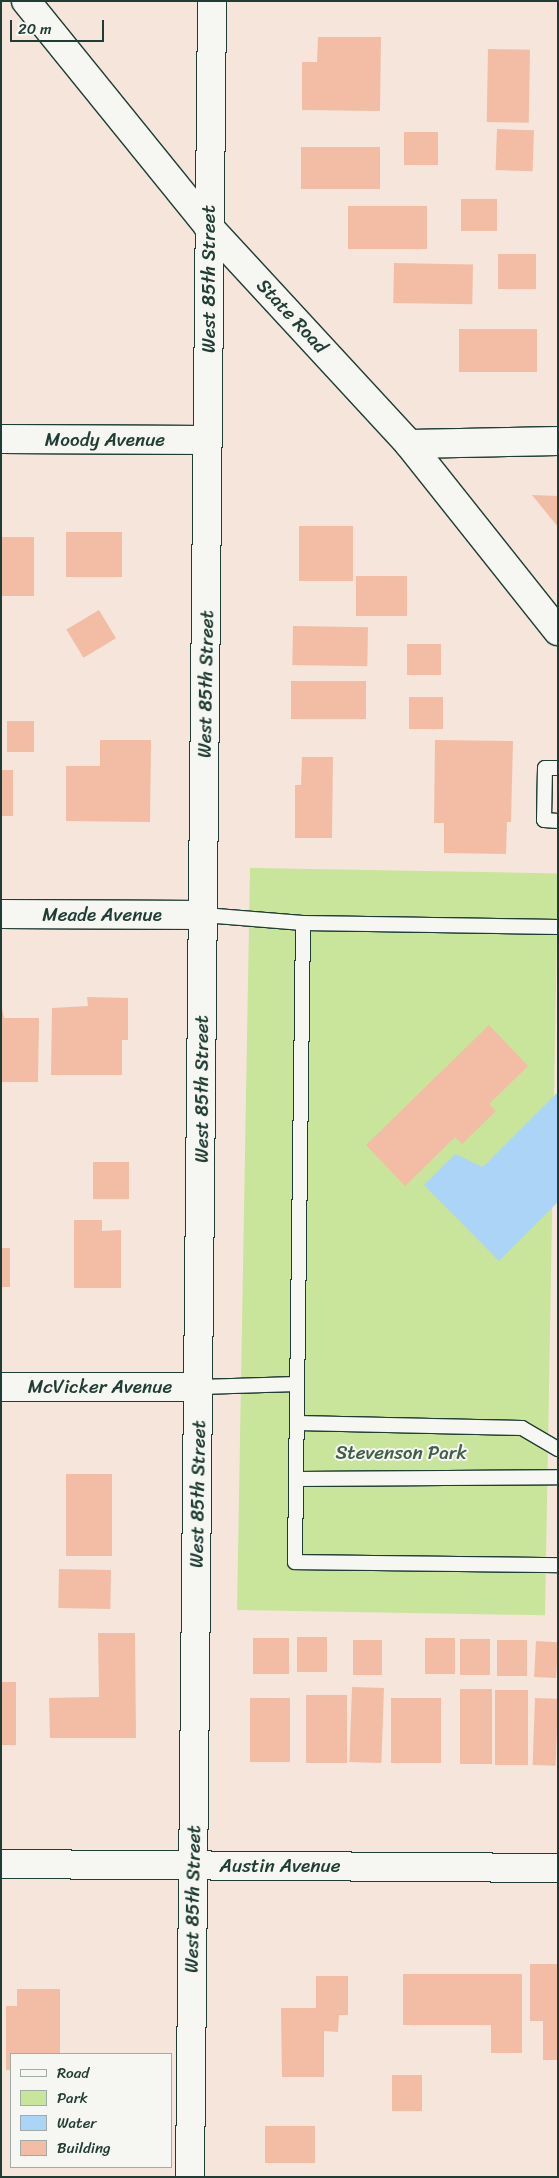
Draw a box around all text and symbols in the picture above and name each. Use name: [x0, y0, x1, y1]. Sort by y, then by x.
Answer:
scale bar: [12, 10, 106, 42]
text: 20 m: [18, 16, 52, 42]
street label: West 85th Street: [198, 205, 220, 353]
street label: State Road: [252, 274, 332, 358]
street label: Moody Avenue: [45, 429, 165, 451]
street label: West 85th Street: [193, 610, 219, 758]
street label: Meade Avenue: [42, 904, 162, 926]
street label: West 85th Street: [191, 1015, 213, 1163]
street label: McVicker Avenue: [28, 1376, 172, 1398]
street label: West 85th Street: [185, 1420, 211, 1568]
park label: Stevenson Park: [335, 1442, 467, 1464]
street label: West 85th Street: [180, 1825, 206, 1973]
street label: Austin Avenue: [220, 1855, 340, 1877]
legend: [10, 2053, 172, 2168]
text: Road: [57, 2060, 89, 2086]
text: Park: [57, 2085, 88, 2111]
text: Water: [57, 2110, 97, 2136]
text: Building: [57, 2135, 111, 2161]

